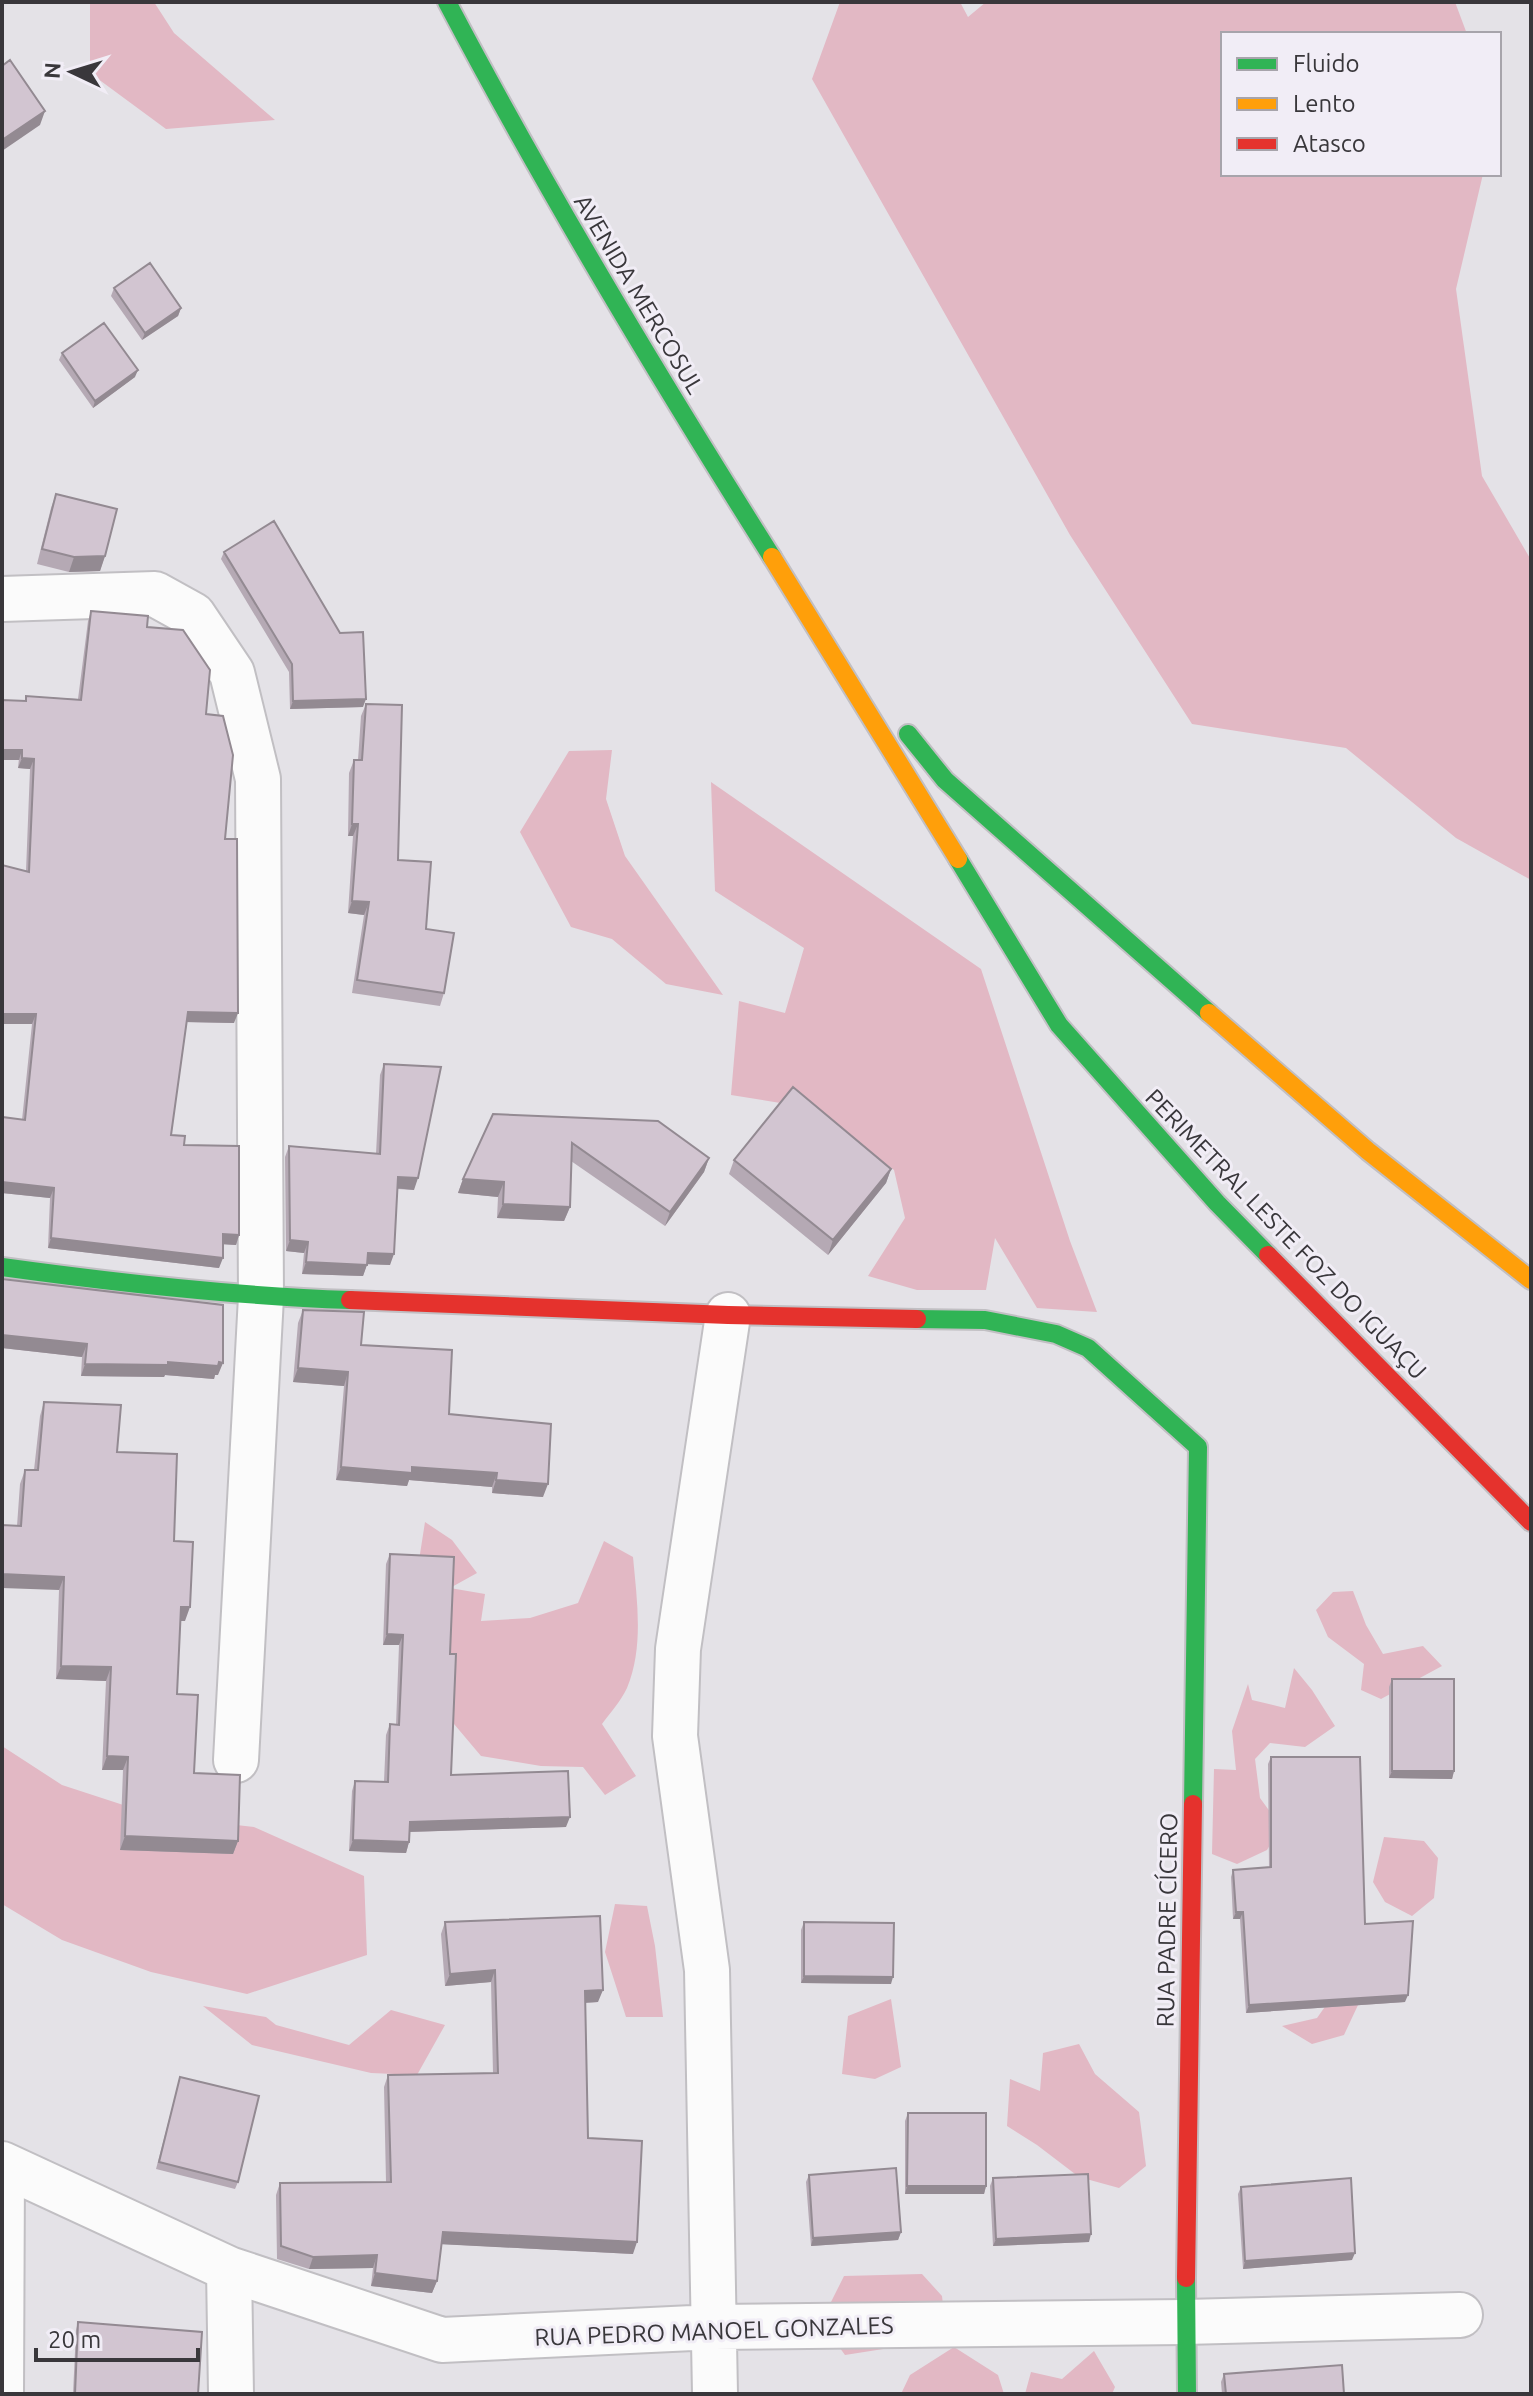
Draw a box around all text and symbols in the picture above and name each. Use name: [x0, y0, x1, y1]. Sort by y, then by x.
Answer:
north arrow: [32, 32, 112, 112]
legend: [1221, 32, 1501, 176]
text: Fluido: [1293, 50, 1360, 77]
text: N: [39, 62, 65, 80]
text: Lento: [1293, 90, 1356, 117]
text: Atasco: [1293, 130, 1366, 157]
street label: AVENIDA MERCOSUL: [569, 190, 709, 398]
street label: PERIMETRAL LESTE FOZ DO IGUAÇU: [1140, 1084, 1432, 1384]
street label: RUA PADRE CÍCERO: [1151, 1812, 1182, 2028]
street label: RUA PEDRO MANOEL GONZALES: [534, 2311, 894, 2351]
scale bar: [36, 2312, 198, 2362]
text: 20 m: [48, 2326, 101, 2353]

